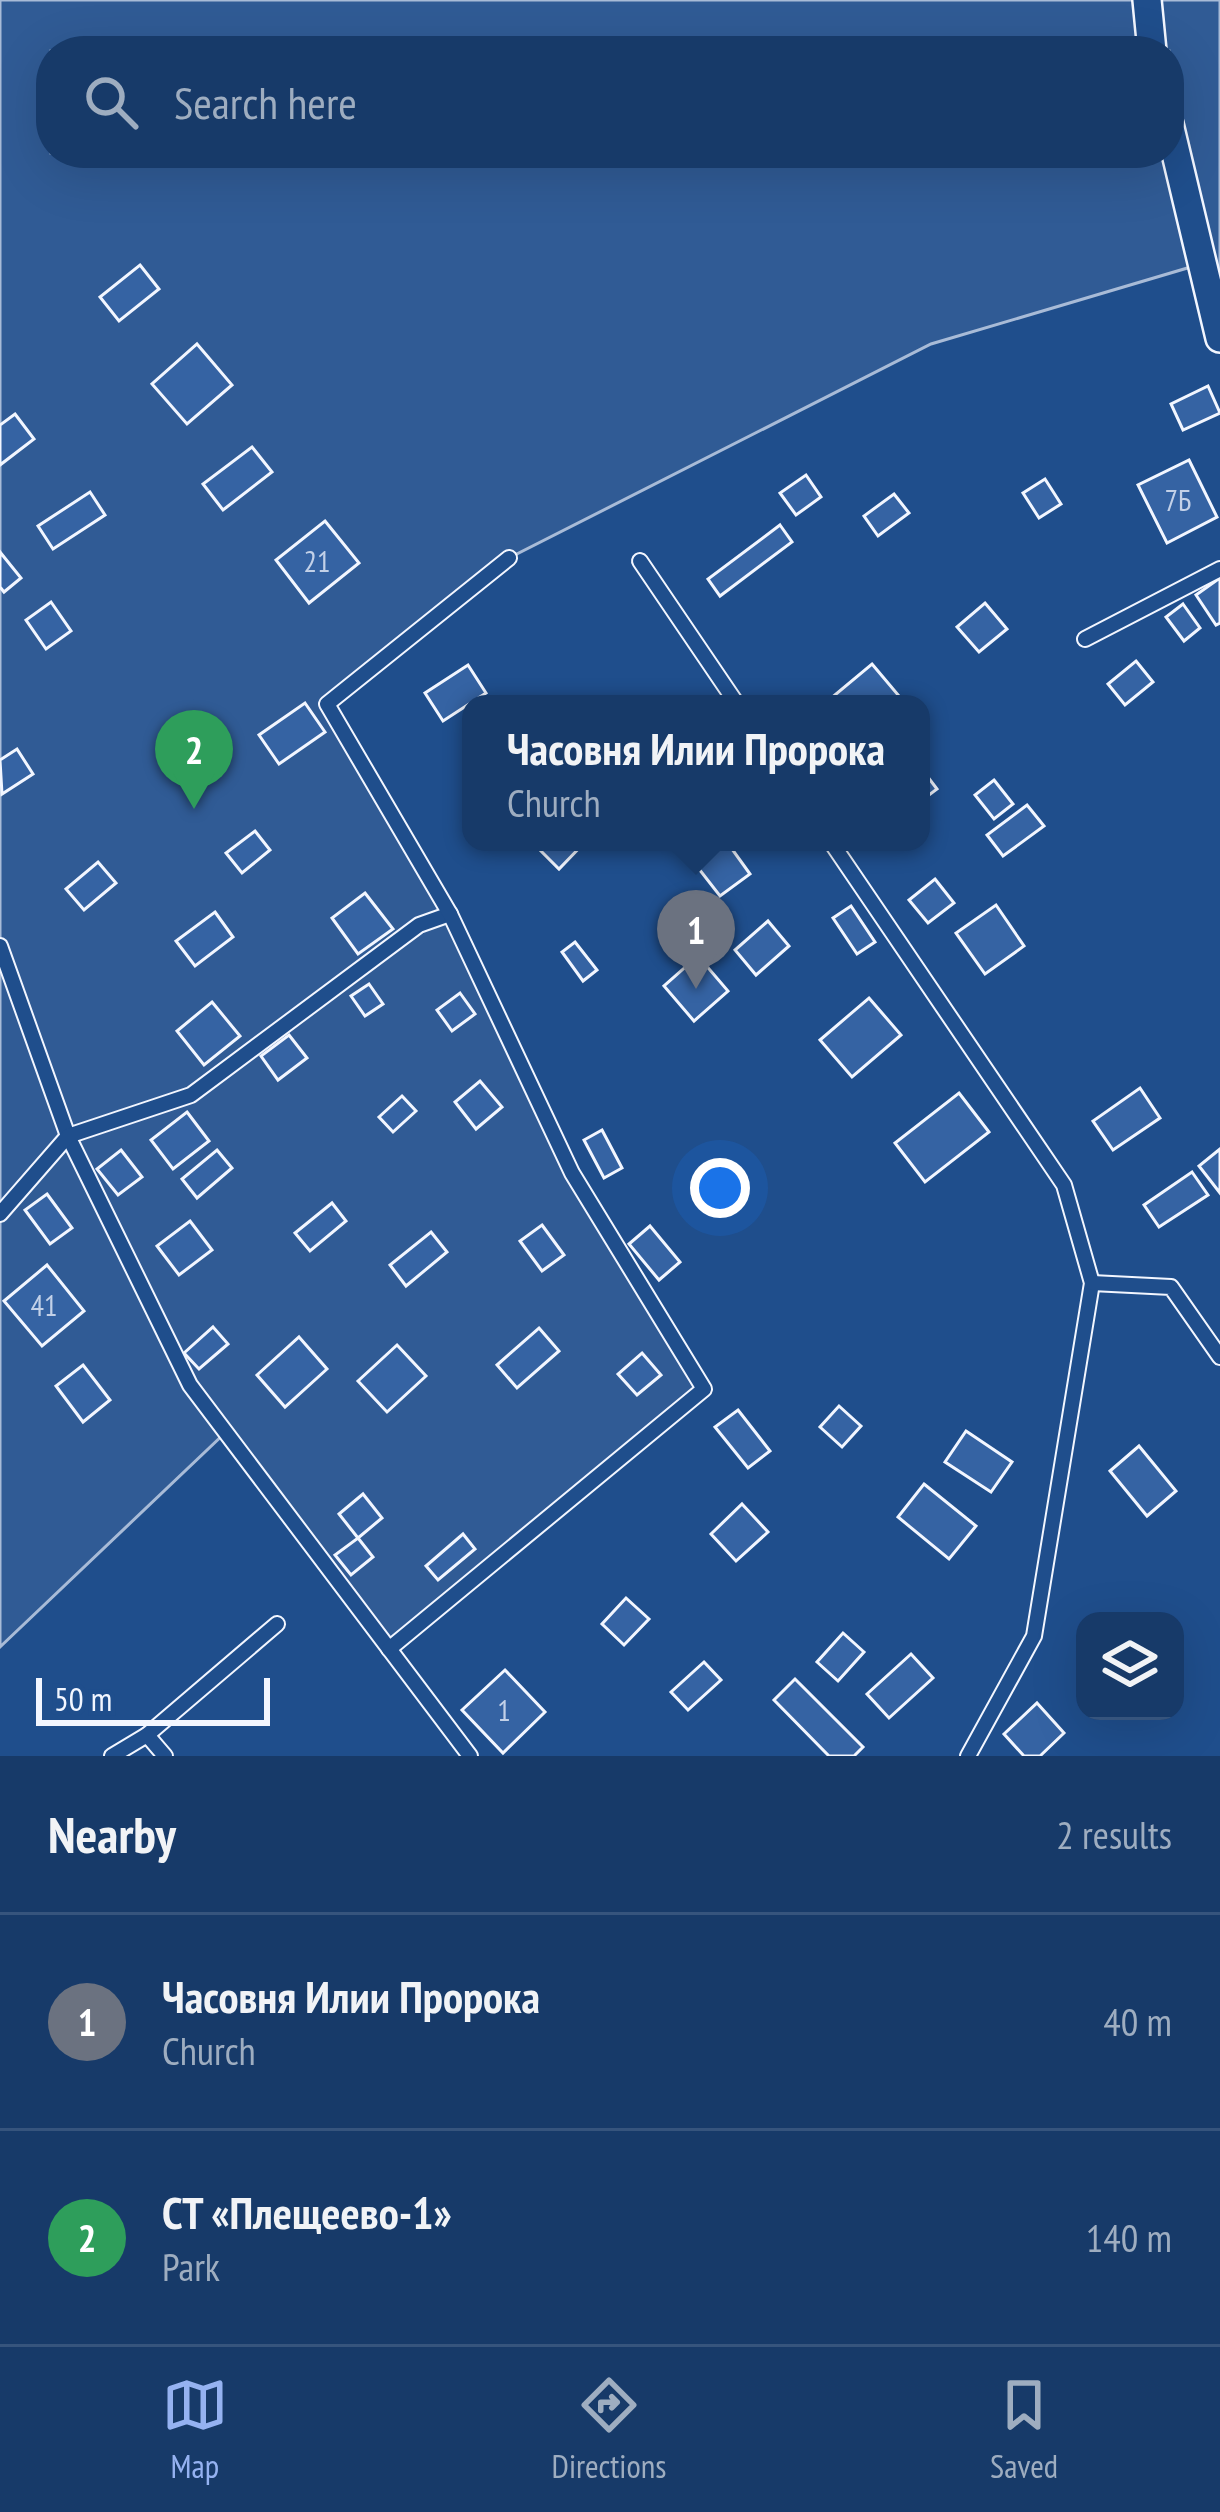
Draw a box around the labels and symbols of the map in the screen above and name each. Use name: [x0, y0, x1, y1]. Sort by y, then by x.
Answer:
house number: 7Б: [1165, 480, 1191, 519]
house number: 21: [304, 541, 331, 580]
pin: 2: [155, 710, 233, 809]
pin: 1: [657, 890, 735, 989]
your location: [690, 1158, 750, 1218]
house number: 41: [31, 1285, 58, 1324]
scale bar: [36, 1672, 270, 1725]
house number: 1: [497, 1690, 511, 1729]

